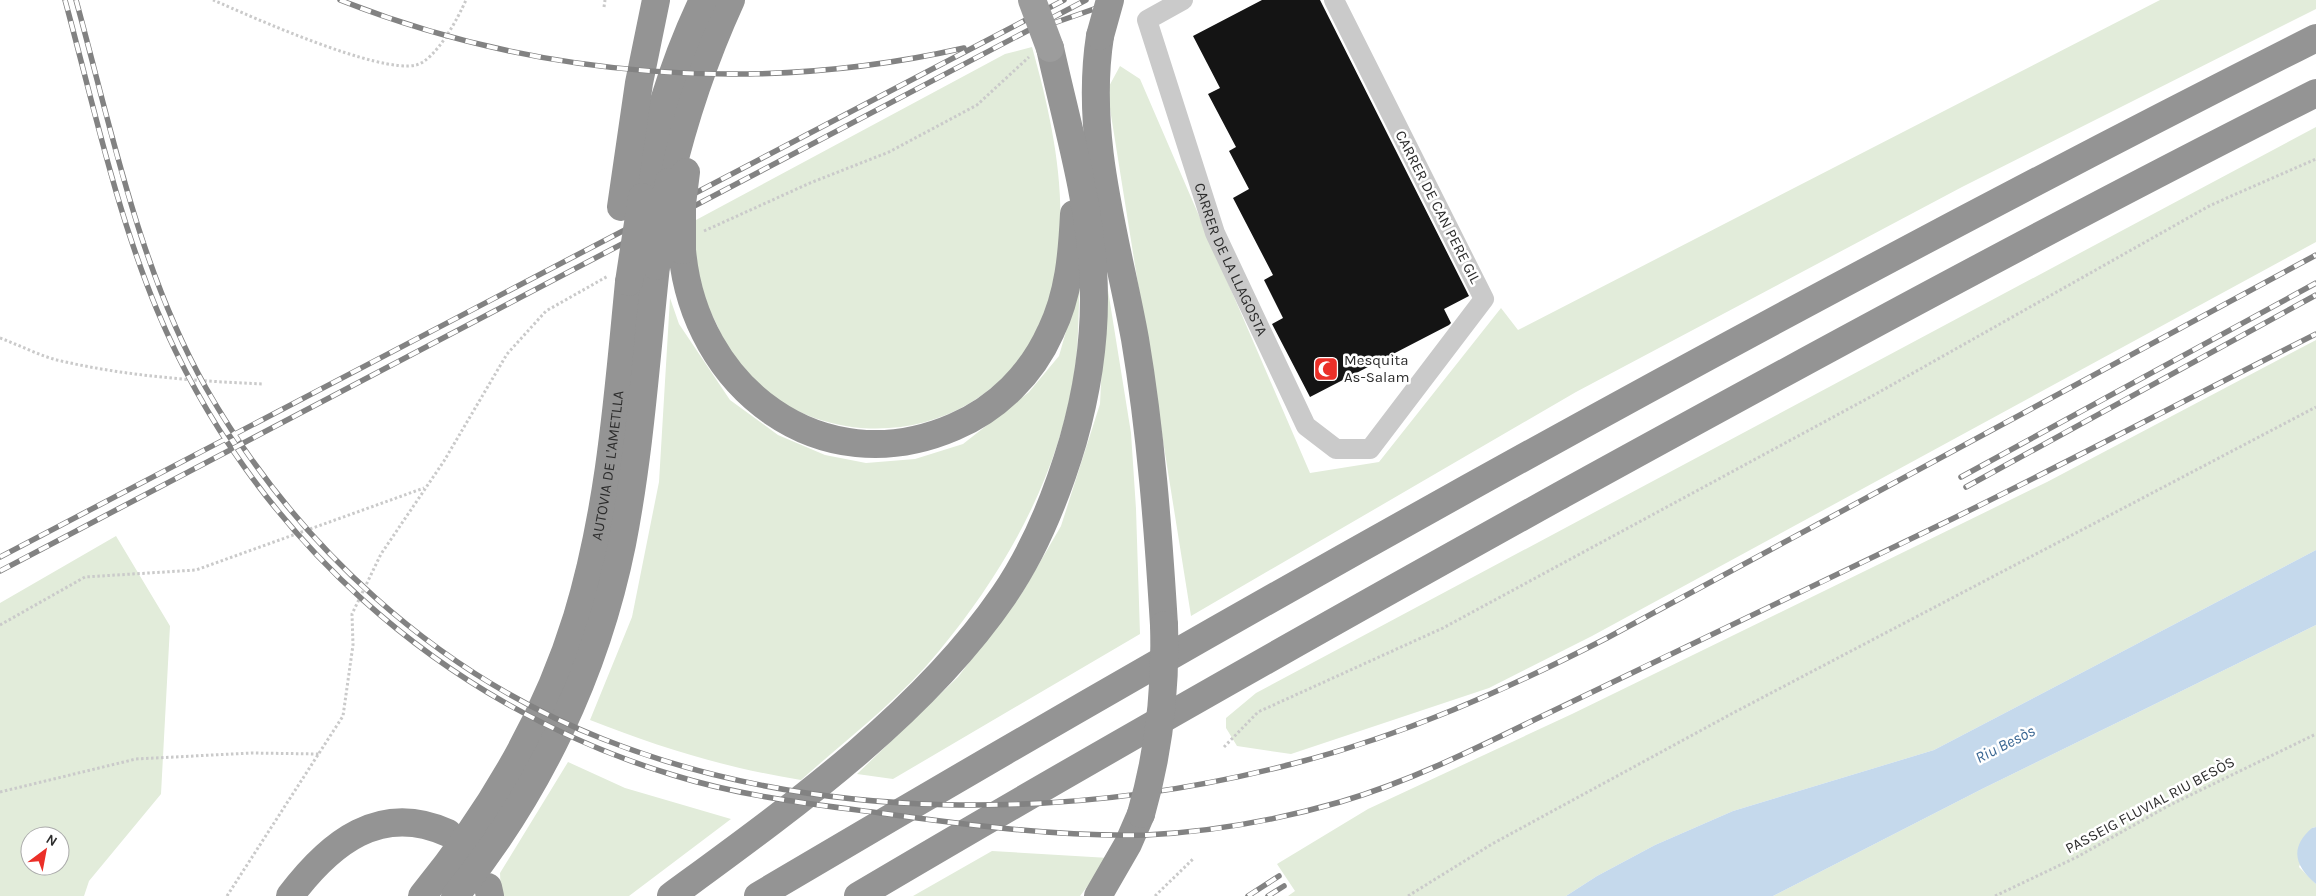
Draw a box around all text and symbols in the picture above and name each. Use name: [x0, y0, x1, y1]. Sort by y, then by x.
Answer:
street label: CARRER DE CAN PERE GIL: [1391, 127, 1485, 287]
street label: CARRER DE LA LLAGOSTA: [1191, 180, 1271, 339]
place label: Mesquita As-Salam: [1344, 351, 1410, 386]
mosque icon: Mesquita As-Salam: [1313, 356, 1339, 382]
street label: AUTOVIA DE L'AMETLLA: [588, 389, 627, 542]
water label: Riu Besòs: [1972, 721, 2038, 767]
street label: PASSEIG FLUVIAL RIU BESÒS: [2062, 753, 2238, 857]
north arrow: [20, 826, 70, 876]
text: N: [43, 831, 60, 850]

